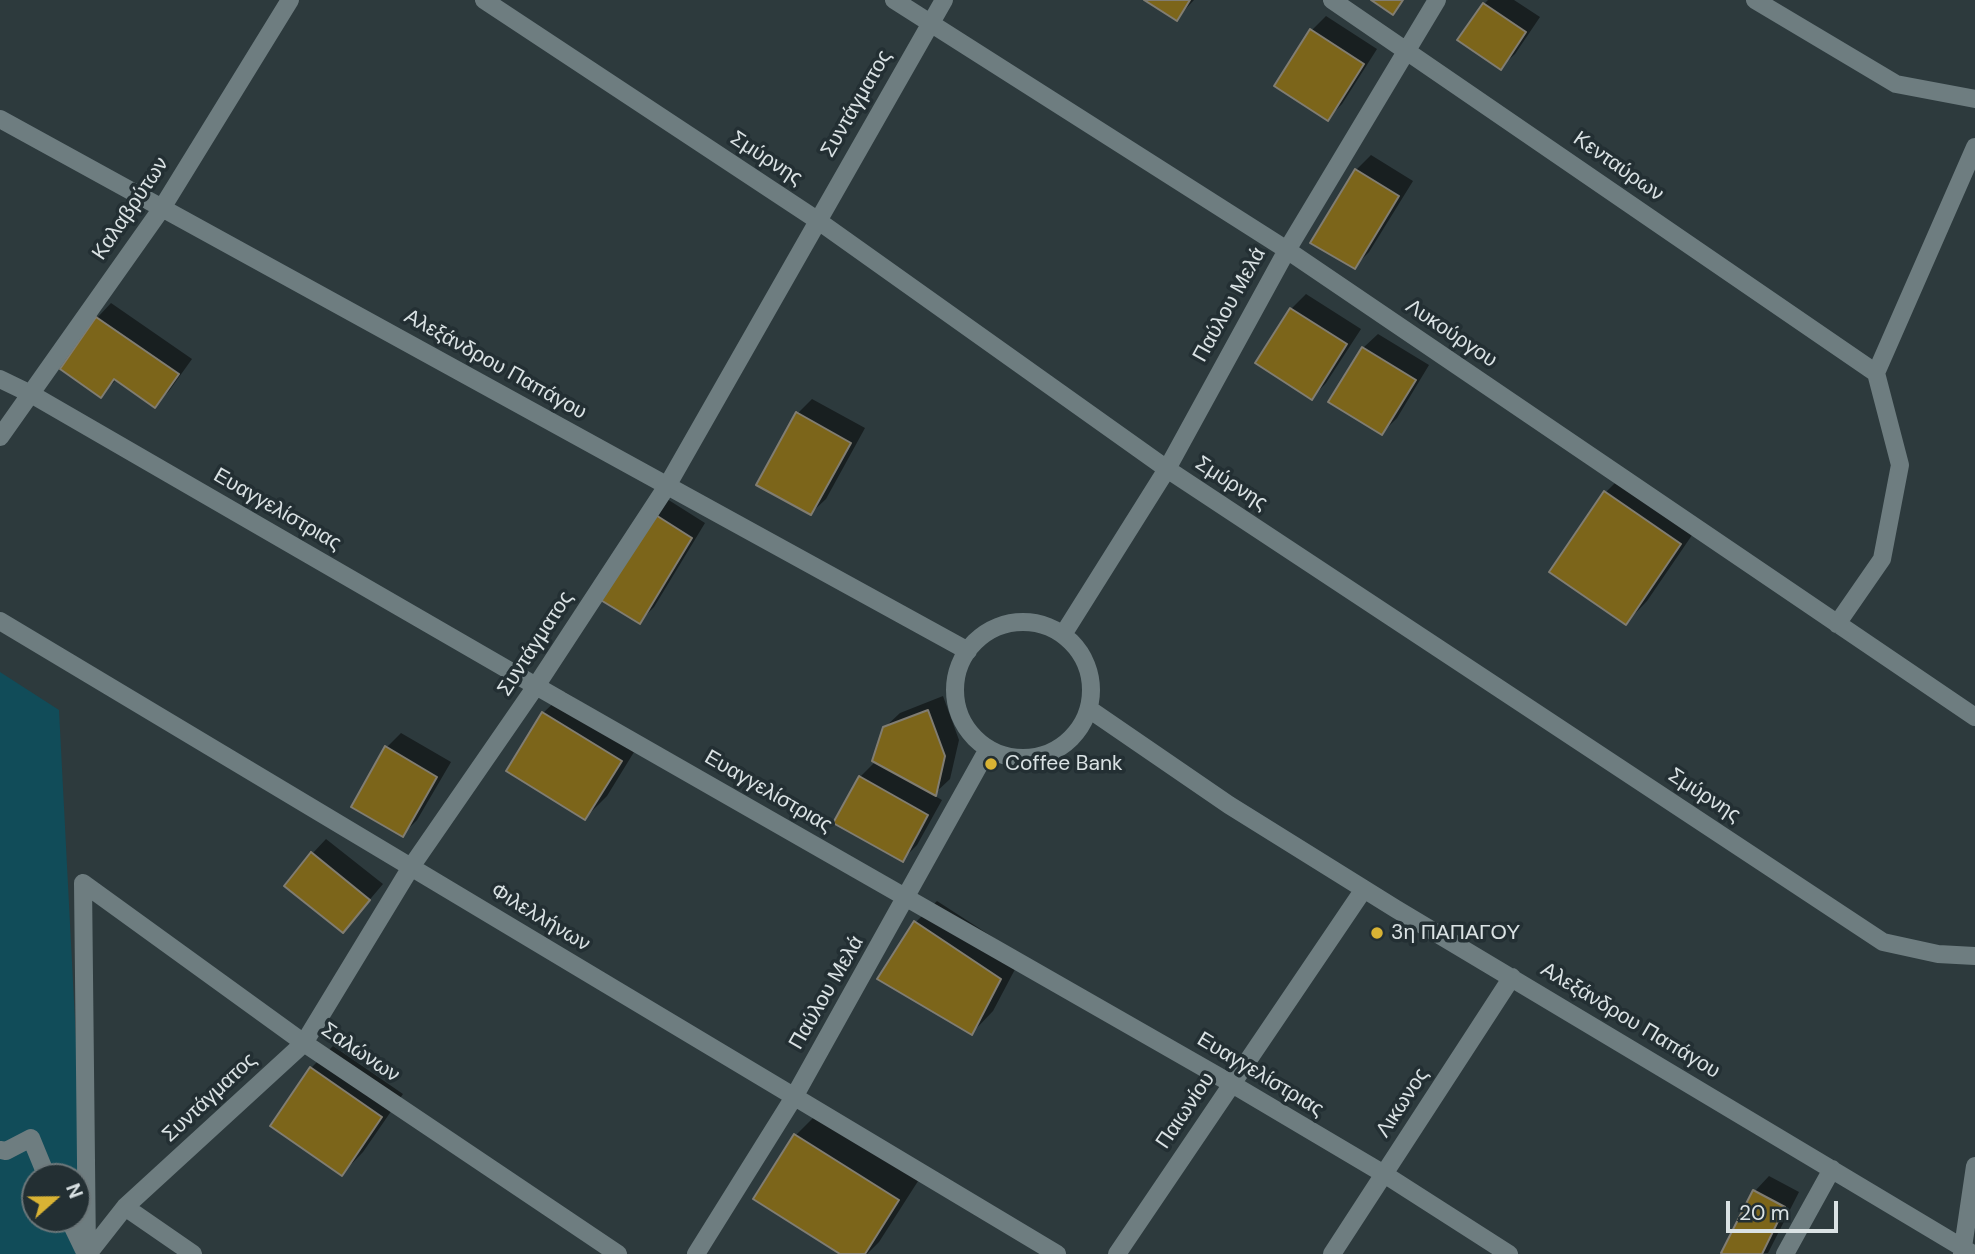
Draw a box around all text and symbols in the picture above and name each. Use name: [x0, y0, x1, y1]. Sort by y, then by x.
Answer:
street label: Συντάγματος: [816, 46, 898, 162]
street label: Σμύρνης: [725, 126, 807, 192]
street label: Κενταύρων: [1568, 127, 1668, 207]
street label: Καλαβρύτων: [87, 153, 175, 265]
street label: Παύλου Μελά: [1188, 243, 1272, 367]
street label: Λυκούργου: [1401, 294, 1501, 374]
street label: Αλεξάνδρου Παπάγου: [400, 304, 590, 426]
street label: Σμύρνης: [1190, 451, 1272, 517]
street label: Ευαγγελίστριας: [209, 463, 345, 557]
street label: Συντάγματος: [493, 587, 579, 701]
street label: Ευαγγελίστριας: [700, 745, 836, 839]
place label: Coffee Bank: [1005, 751, 1123, 777]
marker: Coffee Bank: [983, 756, 999, 772]
street label: Σμύρνης: [1663, 763, 1745, 829]
street label: Φιλελλήνων: [486, 879, 594, 957]
place label: 3η ΠΑΠΑΓΟΥ: [1391, 920, 1520, 946]
marker: 3η ΠΑΠΑΓΟΥ: [1369, 925, 1385, 941]
street label: Παύλου Μελά: [784, 932, 870, 1054]
street label: Αλεξάνδρου Παπάγου: [1536, 958, 1724, 1084]
street label: Σαλώνων: [316, 1018, 404, 1088]
street label: Ευαγγελίστριας: [1192, 1027, 1328, 1123]
street label: Συντάγματος: [158, 1048, 262, 1148]
street label: Λικωνος: [1371, 1064, 1435, 1142]
street label: Παιωνίου: [1151, 1068, 1221, 1154]
north arrow: [21, 1163, 91, 1233]
text: N: [60, 1180, 88, 1202]
scale bar: [1730, 1188, 1842, 1232]
text: 20 m: [1739, 1199, 1790, 1227]

